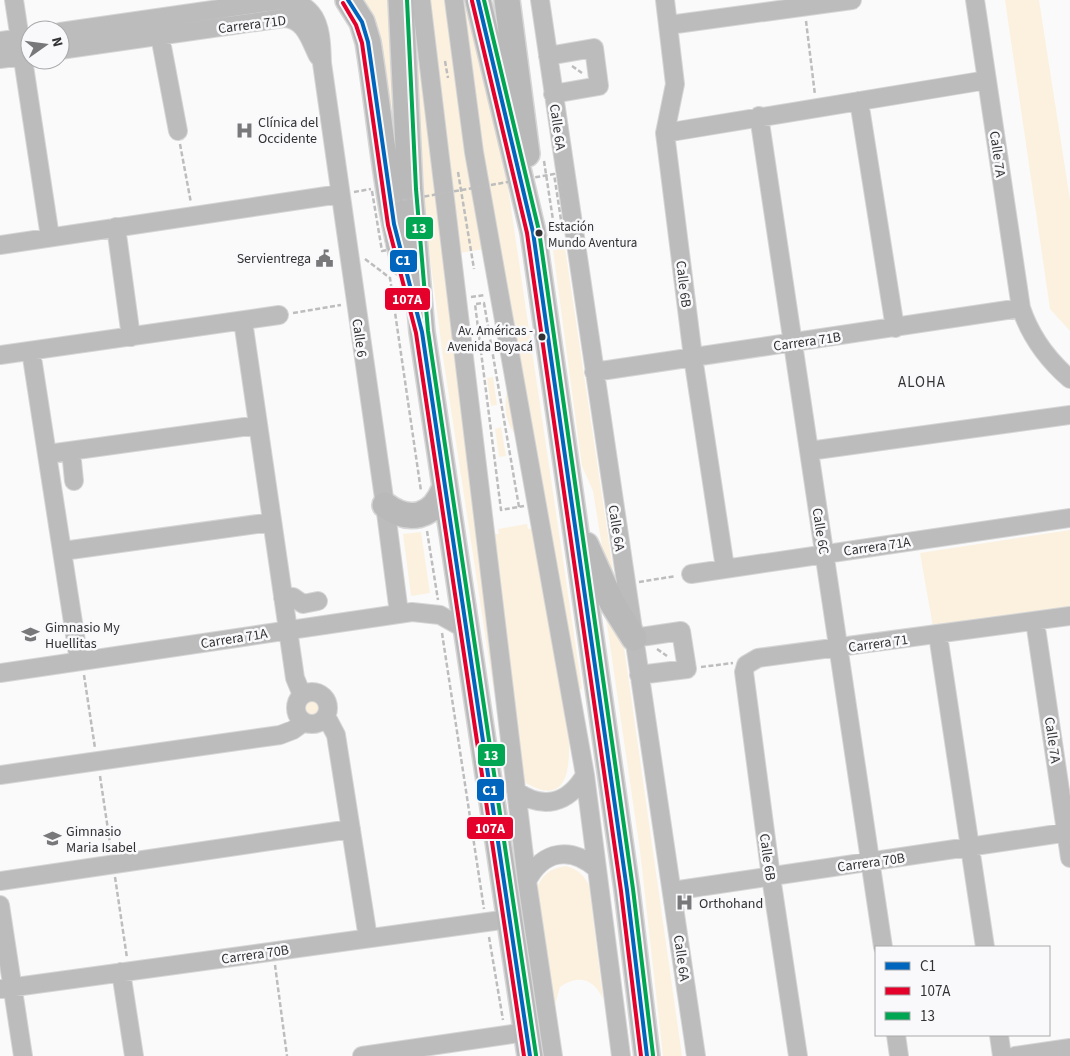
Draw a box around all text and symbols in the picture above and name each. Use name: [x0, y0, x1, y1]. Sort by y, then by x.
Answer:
street label: Carrera 71D: [217, 11, 287, 39]
north arrow: [20, 20, 70, 70]
text: N: [46, 35, 67, 49]
street label: Calle 6A: [544, 103, 570, 152]
place label: Clínica del Occidente: [258, 113, 319, 149]
hospital icon: Clínica del Occidente: [234, 120, 254, 140]
street label: Calle 7A: [984, 130, 1010, 179]
line badge: 13: [405, 216, 434, 240]
place label: Estación Mundo Aventura: [548, 218, 637, 252]
text: 13: [412, 219, 426, 239]
marker: Estación Mundo Aventura: [534, 228, 544, 238]
public building icon: Servientrega: [315, 248, 335, 268]
place label: Servientrega: [237, 249, 311, 269]
line badge: C1: [389, 249, 418, 273]
text: C1: [395, 251, 411, 271]
street label: Calle 6B: [670, 260, 696, 309]
line badge: 107A: [384, 287, 431, 311]
text: 107A: [392, 290, 423, 310]
street label: Calle 6: [346, 317, 372, 359]
place label: Av. Américas - Avenida Boyacá: [448, 322, 533, 356]
street label: Carrera 71B: [772, 327, 842, 357]
marker: Av. Américas - Avenida Boyacá: [537, 332, 547, 342]
district label: ALOHA: [898, 372, 946, 393]
street label: Calle 6A: [602, 504, 630, 553]
street label: Calle 6C: [806, 506, 834, 556]
street label: Carrera 71A: [842, 532, 912, 562]
place label: Gimnasio My Huellitas: [45, 618, 120, 654]
street label: Carrera 71A: [199, 624, 269, 654]
school or university icon: Gimnasio My Huellitas: [21, 625, 41, 645]
street label: Carrera 71: [847, 630, 909, 658]
street label: Calle 7A: [1039, 716, 1065, 765]
line badge: 13: [477, 743, 506, 767]
text: 13: [484, 746, 498, 766]
line badge: C1: [476, 778, 505, 802]
text: C1: [482, 781, 498, 801]
line badge: 107A: [466, 816, 514, 840]
text: 107A: [475, 819, 506, 839]
place label: Gimnasio Maria Isabel: [66, 822, 137, 858]
school or university icon: Gimnasio Maria Isabel: [42, 829, 62, 849]
street label: Calle 6B: [754, 832, 780, 882]
street label: Carrera 70B: [836, 848, 906, 878]
hospital icon: Orthohand: [675, 893, 695, 913]
place label: Orthohand: [699, 894, 763, 914]
street label: Calle 6A: [668, 934, 694, 983]
street label: Carrera 70B: [220, 940, 290, 970]
legend: [875, 946, 1050, 1036]
text: C1: [920, 956, 936, 977]
text: 107A: [920, 981, 951, 1002]
text: 13: [920, 1006, 935, 1027]

